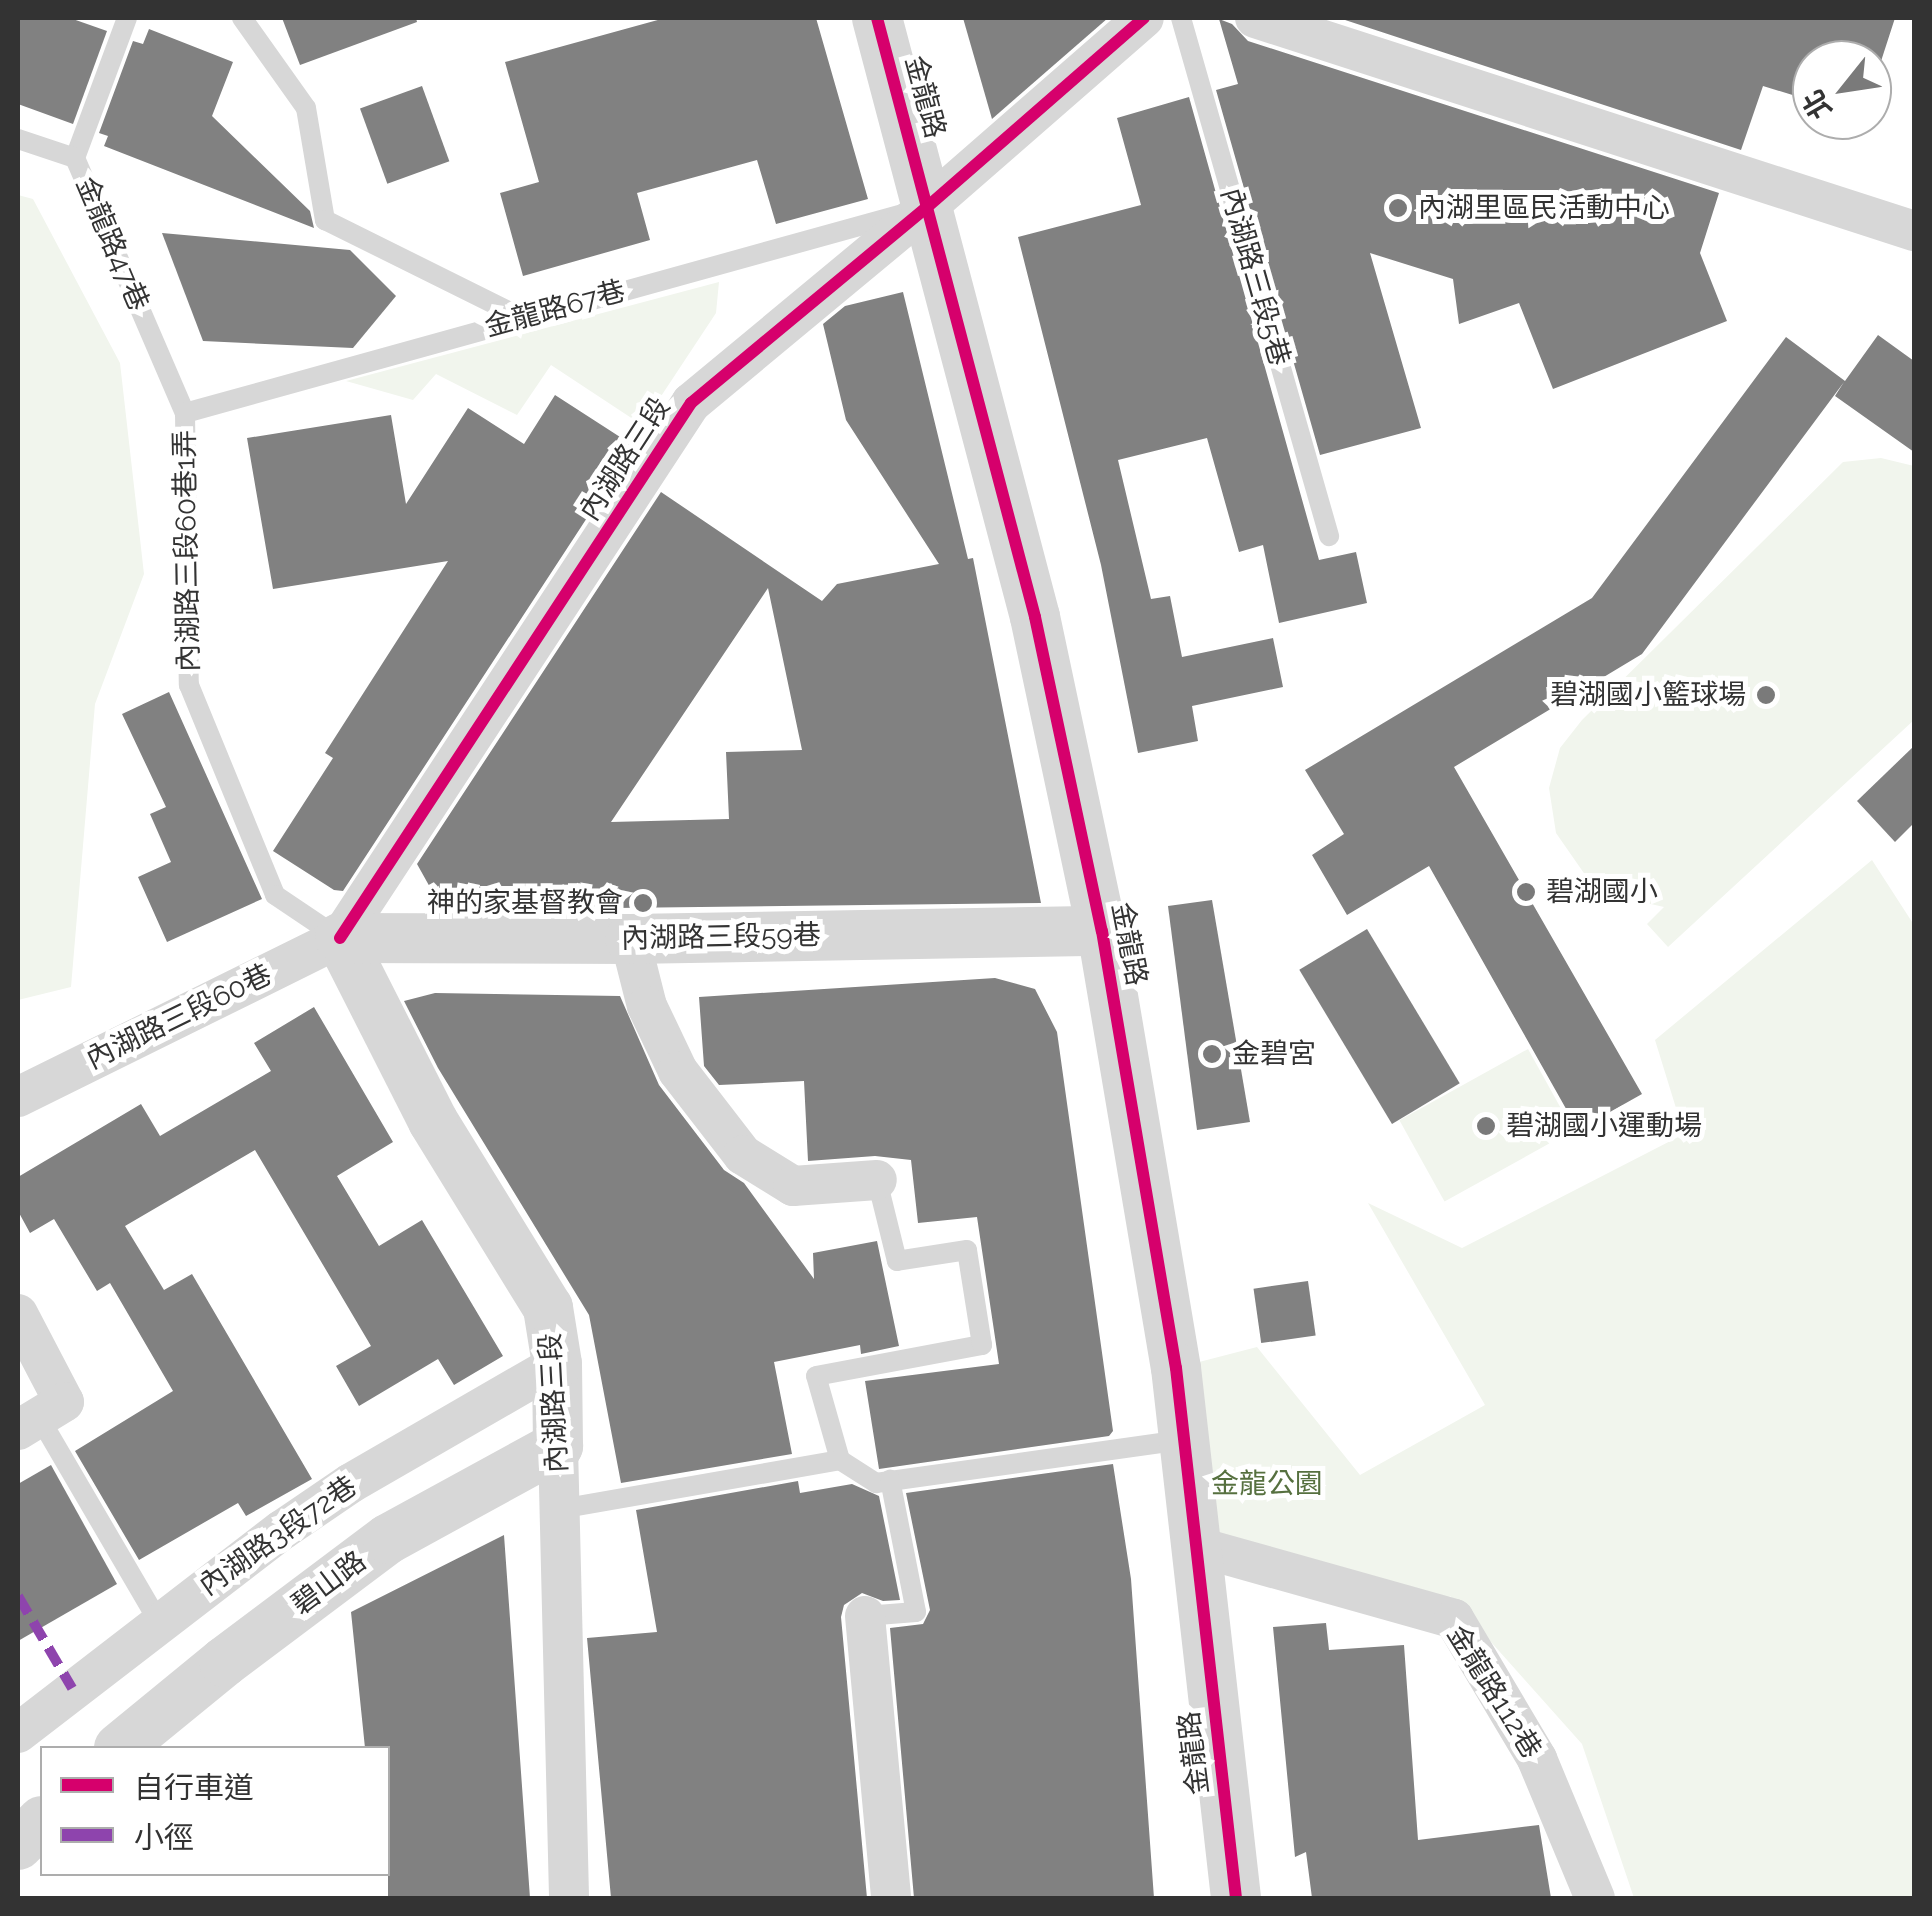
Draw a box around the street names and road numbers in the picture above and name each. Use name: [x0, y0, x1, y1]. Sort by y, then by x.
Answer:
street label: 金龍路: [898, 52, 952, 142]
street label: 金龍路47巷: [69, 172, 155, 316]
street label: 內湖路三段5巷: [1214, 184, 1296, 370]
street label: 金龍路67巷: [481, 274, 629, 344]
street label: 內湖路三段: [573, 391, 677, 527]
street label: 內湖路三段60巷1弄: [168, 430, 206, 672]
street label: 金龍路: [1104, 900, 1154, 988]
street label: 內湖路三段59巷: [621, 918, 821, 956]
street label: 內湖路三段60巷: [81, 958, 277, 1076]
street label: 內湖路三段: [534, 1332, 574, 1474]
street label: 內湖路3段72巷: [193, 1469, 363, 1603]
street label: 碧山路: [285, 1544, 373, 1622]
street label: 金龍路112巷: [1440, 1619, 1548, 1765]
street label: 金龍路: [1172, 1709, 1216, 1797]

